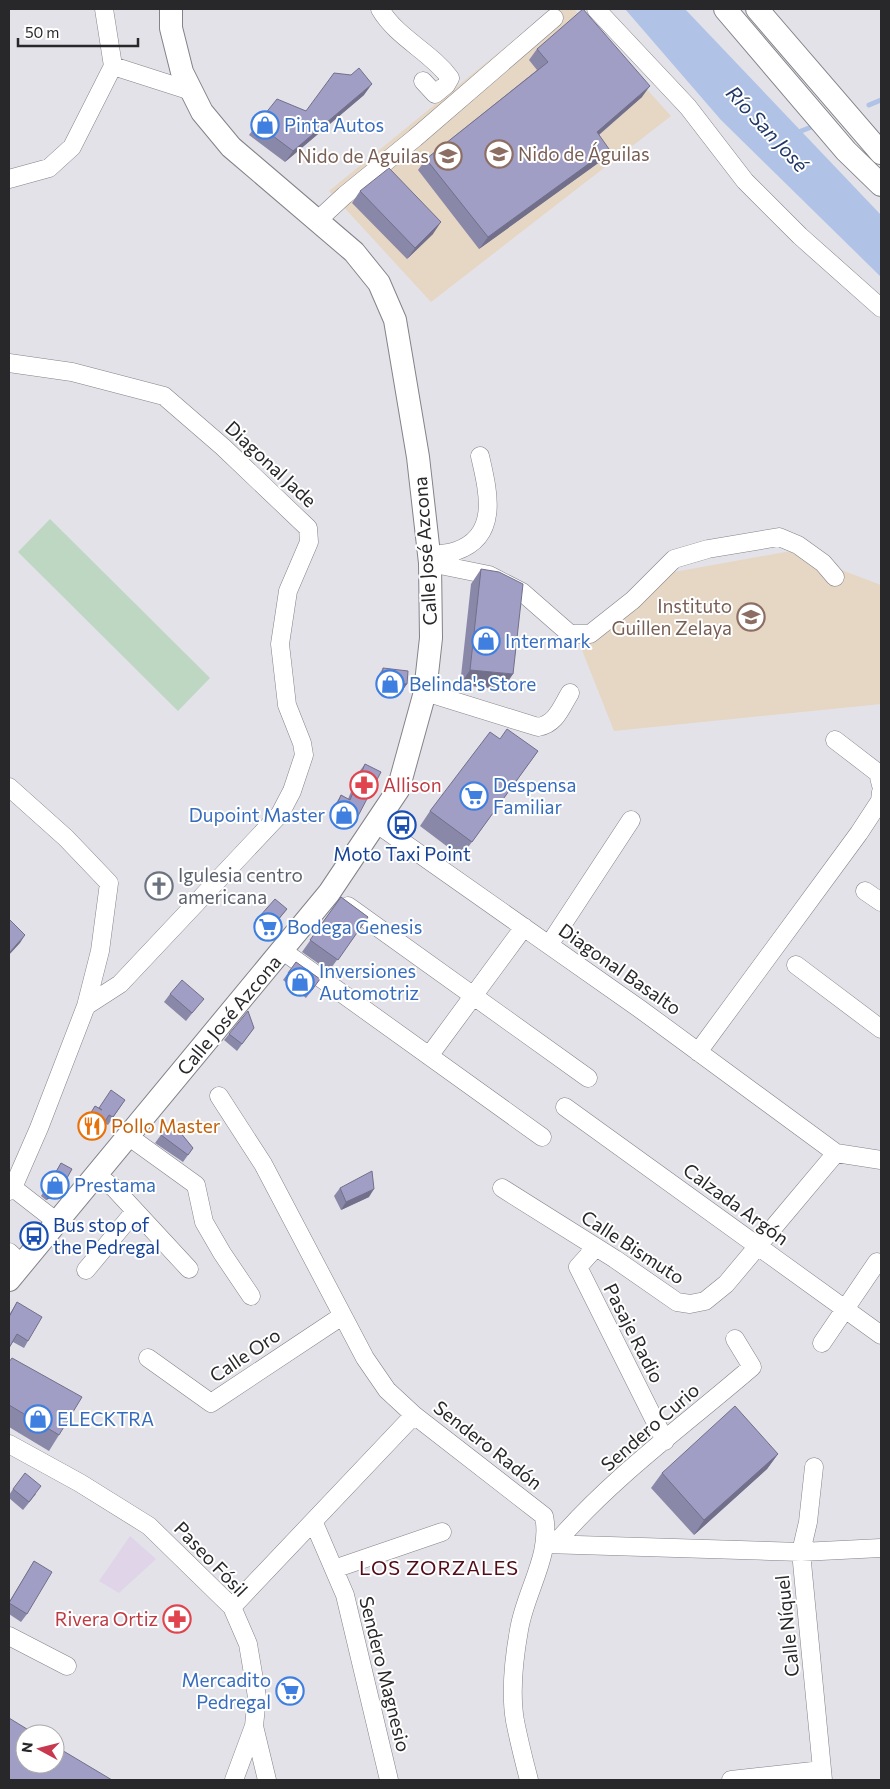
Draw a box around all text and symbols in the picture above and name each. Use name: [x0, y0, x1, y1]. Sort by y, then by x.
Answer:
scale bar: [18, 15, 138, 47]
text: 50 m: [25, 23, 59, 41]
water label: Río San José: [722, 80, 814, 177]
shop icon: Pinta Autos: [250, 110, 280, 140]
place label: Pinta Autos: [284, 113, 384, 136]
school or university icon: Nido de Águilas: [484, 139, 514, 169]
school or university icon: Nido de Aguilas: [433, 141, 463, 171]
place label: Nido de Águilas: [518, 142, 650, 165]
place label: Nido de Aguilas: [297, 144, 429, 167]
street label: Diagonal Jade: [221, 416, 322, 512]
street label: Calle José Azcona: [408, 476, 441, 626]
place label: Instituto Guillen Zelaya: [611, 594, 732, 639]
school or university icon: Instituto Guillen Zelaya: [736, 602, 766, 632]
shop icon: Intermark: [471, 626, 501, 656]
place label: Intermark: [505, 629, 591, 652]
shop icon: Belinda's Store: [375, 669, 405, 699]
place label: Belinda's Store: [409, 672, 536, 695]
pharmacy icon: Allison: [349, 770, 379, 800]
place label: Allison: [383, 773, 442, 796]
place label: Despensa Familiar: [493, 773, 576, 818]
supermarket icon: Despensa Familiar: [459, 781, 489, 811]
shop icon: Dupoint Master: [329, 800, 359, 830]
place label: Dupoint Master: [189, 803, 325, 826]
bus stop icon: Moto Taxi Point: [387, 810, 417, 840]
place label: Moto Taxi Point: [333, 842, 471, 865]
place label: Igulesia centro americana: [178, 863, 303, 908]
church icon: Igulesia centro americana: [144, 871, 174, 901]
supermarket icon: Bodega Genesis: [253, 912, 283, 942]
place label: Bodega Genesis: [287, 915, 422, 938]
street label: Diagonal Basalto: [555, 918, 686, 1019]
street label: Calle José Azcona: [172, 950, 285, 1079]
place label: Inversiones Automotriz: [319, 959, 419, 1004]
shop icon: Inversiones Automotriz: [285, 967, 315, 997]
restaurant icon: Pollo Master: [77, 1111, 107, 1141]
place label: Pollo Master: [111, 1114, 221, 1137]
street label: Calzada Argón: [679, 1158, 794, 1250]
shop icon: Prestama: [40, 1170, 70, 1200]
place label: Prestama: [74, 1173, 156, 1196]
street label: Calle Bismuto: [577, 1205, 689, 1288]
place label: Bus stop of the Pedregal: [53, 1213, 160, 1258]
bus stop icon: Bus stop of the Pedregal: [19, 1221, 49, 1251]
street label: Pasaje Radio: [600, 1279, 669, 1386]
street label: Calle Oro: [205, 1323, 284, 1387]
street label: Sendero Curio: [596, 1378, 704, 1476]
street label: Sendero Radón: [430, 1395, 547, 1494]
shop icon: ELECKTRA: [23, 1404, 53, 1434]
place label: ELECKTRA: [57, 1407, 154, 1430]
street label: Paseo Fósil: [170, 1516, 253, 1601]
district label: LOS ZORZALES: [359, 1555, 519, 1579]
street label: Calle Níquel: [770, 1574, 803, 1678]
street label: Sendero Magnesio: [355, 1594, 416, 1754]
pharmacy icon: Rivera Ortiz: [162, 1604, 192, 1634]
place label: Rivera Ortiz: [55, 1607, 158, 1630]
place label: Mercadito Pedregal: [181, 1668, 271, 1713]
supermarket icon: Mercadito Pedregal: [275, 1676, 305, 1706]
north arrow: [15, 1724, 65, 1774]
text: N: [18, 1741, 36, 1754]

